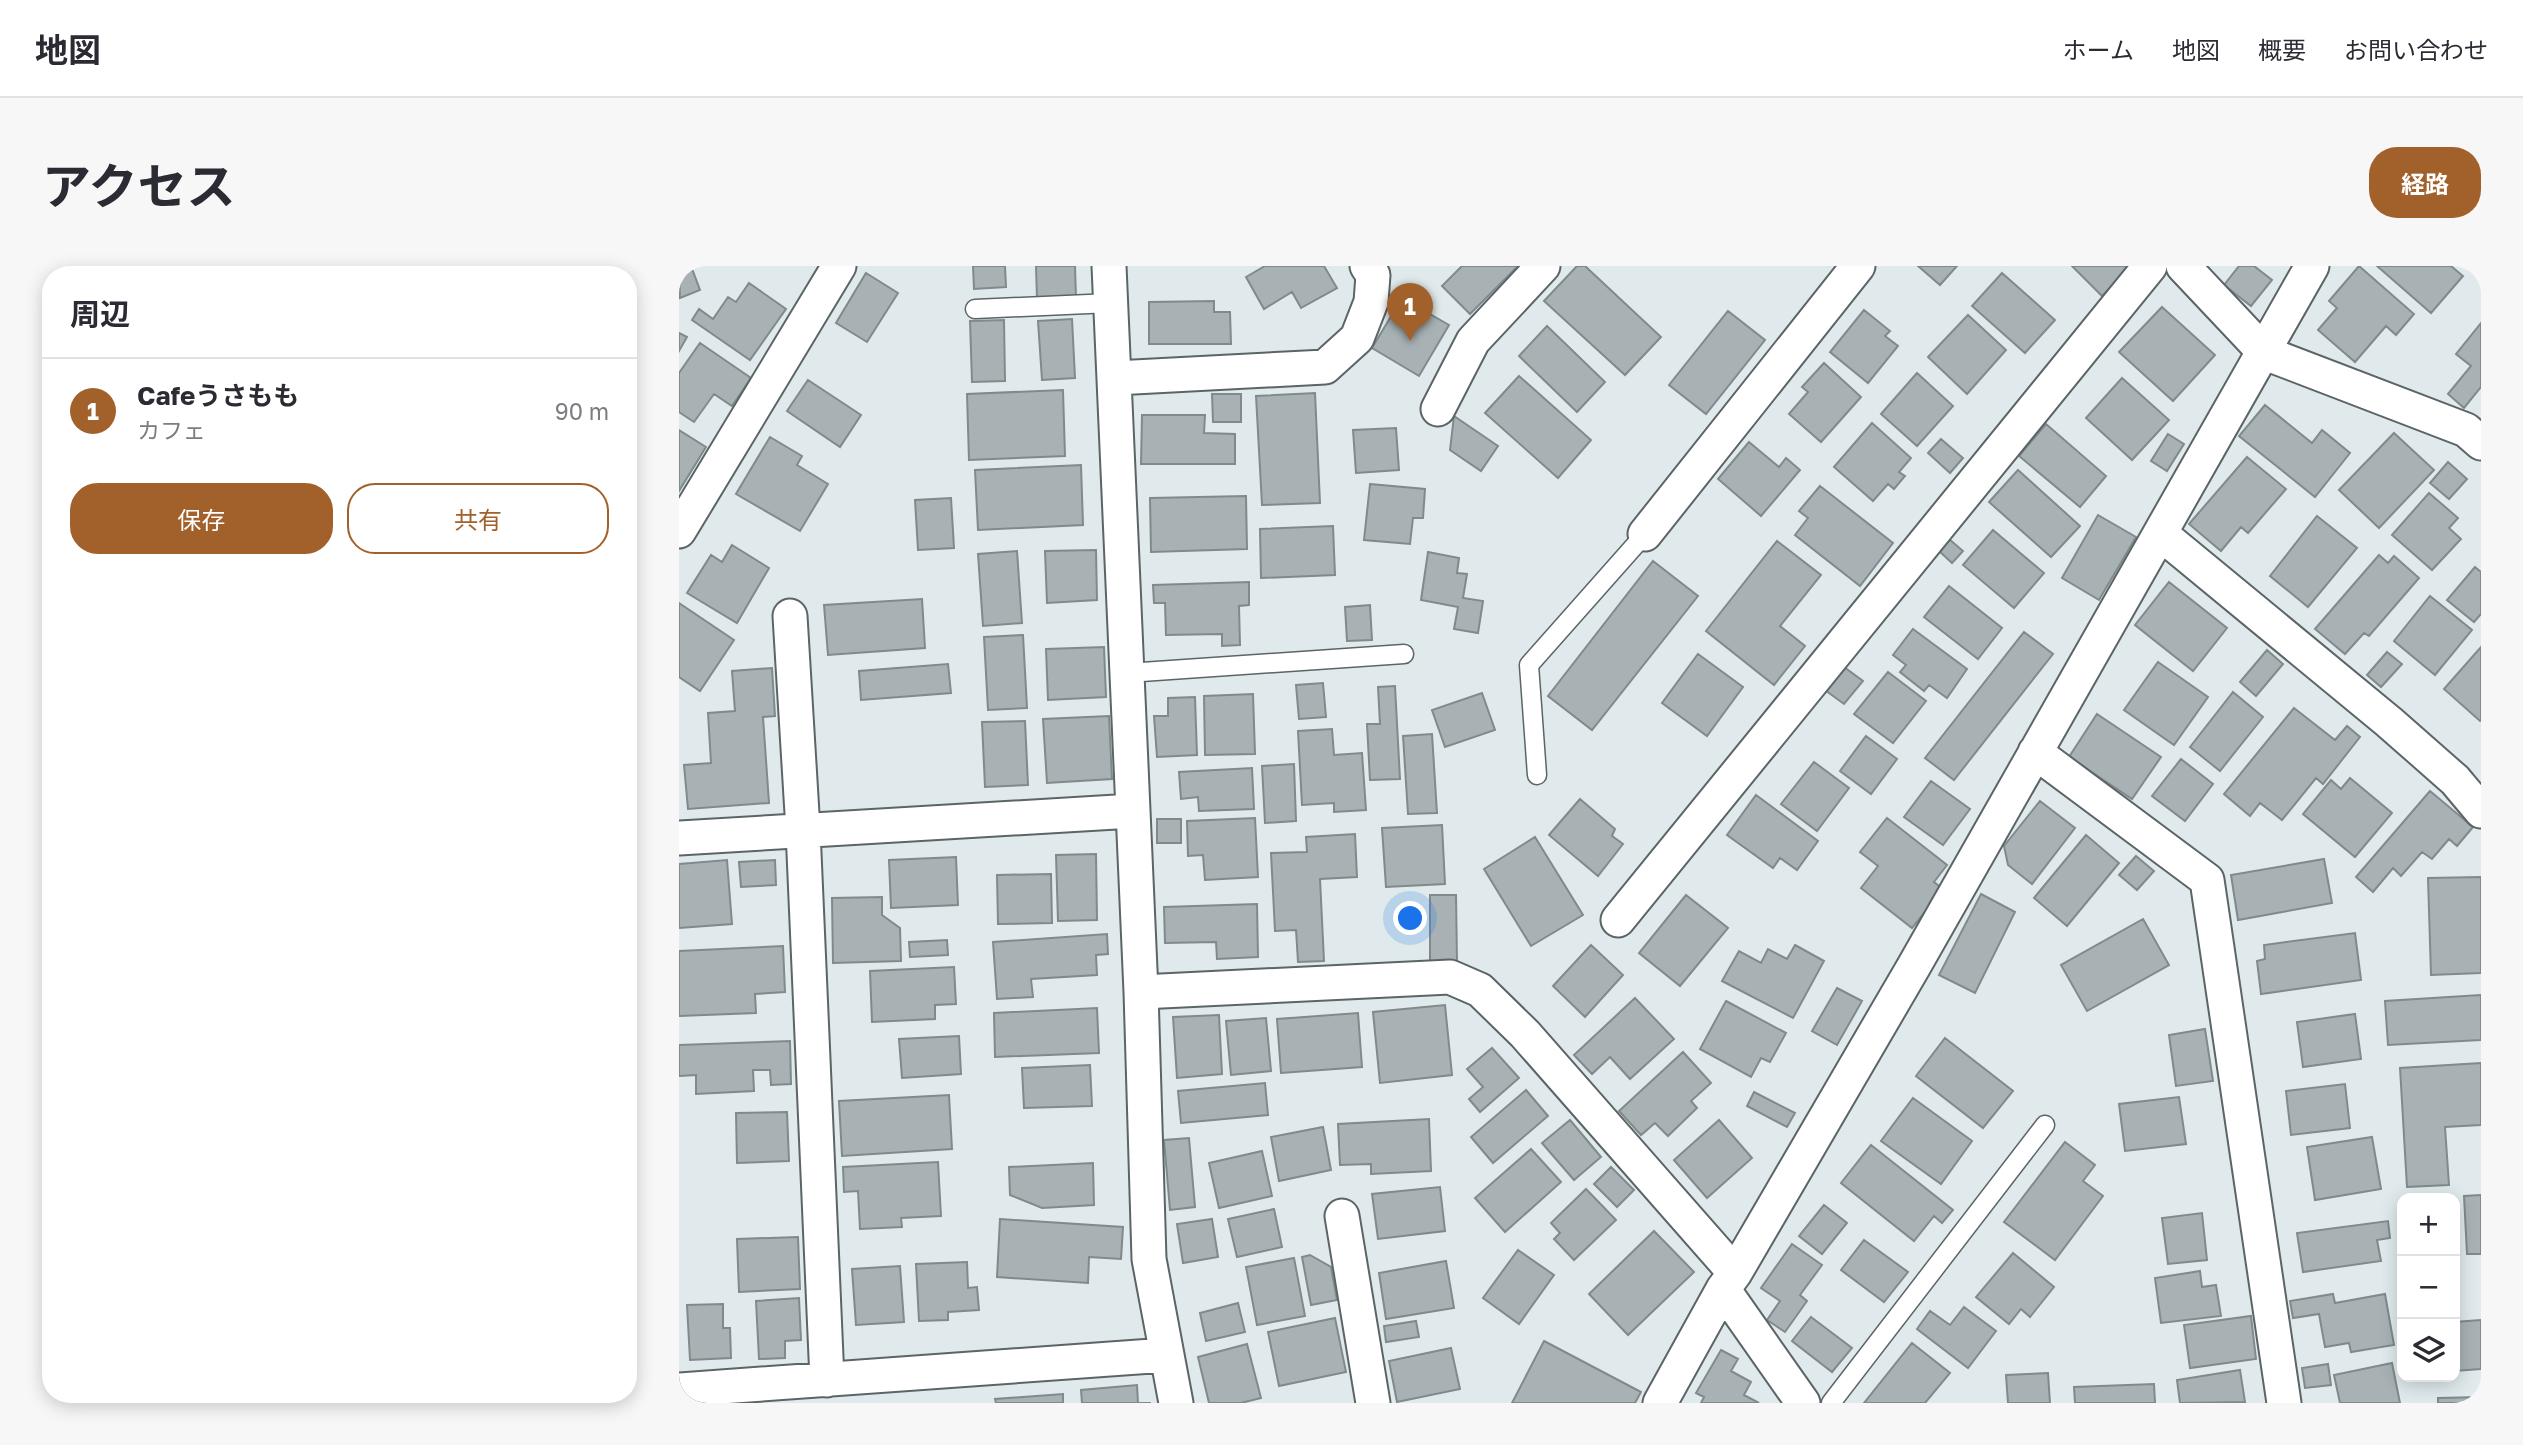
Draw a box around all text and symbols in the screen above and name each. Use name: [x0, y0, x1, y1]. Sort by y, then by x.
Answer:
text: 地図: [35, 30, 101, 69]
text: ホーム: [2063, 35, 2134, 64]
text: 地図: [2172, 35, 2220, 64]
text: 概要: [2258, 35, 2306, 64]
text: お問い合わせ: [2344, 35, 2488, 64]
button: 経路: [2369, 147, 2481, 218]
text: アクセス: [42, 156, 236, 215]
pin: 1: [1387, 283, 1433, 341]
text: 周辺: [70, 296, 130, 332]
text: Cafeうさもも: [137, 380, 299, 411]
text: 1: [87, 397, 99, 425]
text: 90 m: [555, 397, 609, 425]
text: カフェ: [137, 416, 206, 444]
button: 保存: [70, 483, 333, 554]
button: 共有: [347, 483, 609, 554]
your location: [1393, 901, 1427, 935]
map controls: [2397, 1193, 2460, 1382]
button: +: [2397, 1193, 2460, 1256]
button: −: [2397, 1256, 2460, 1319]
button: layers: [2397, 1319, 2460, 1382]

